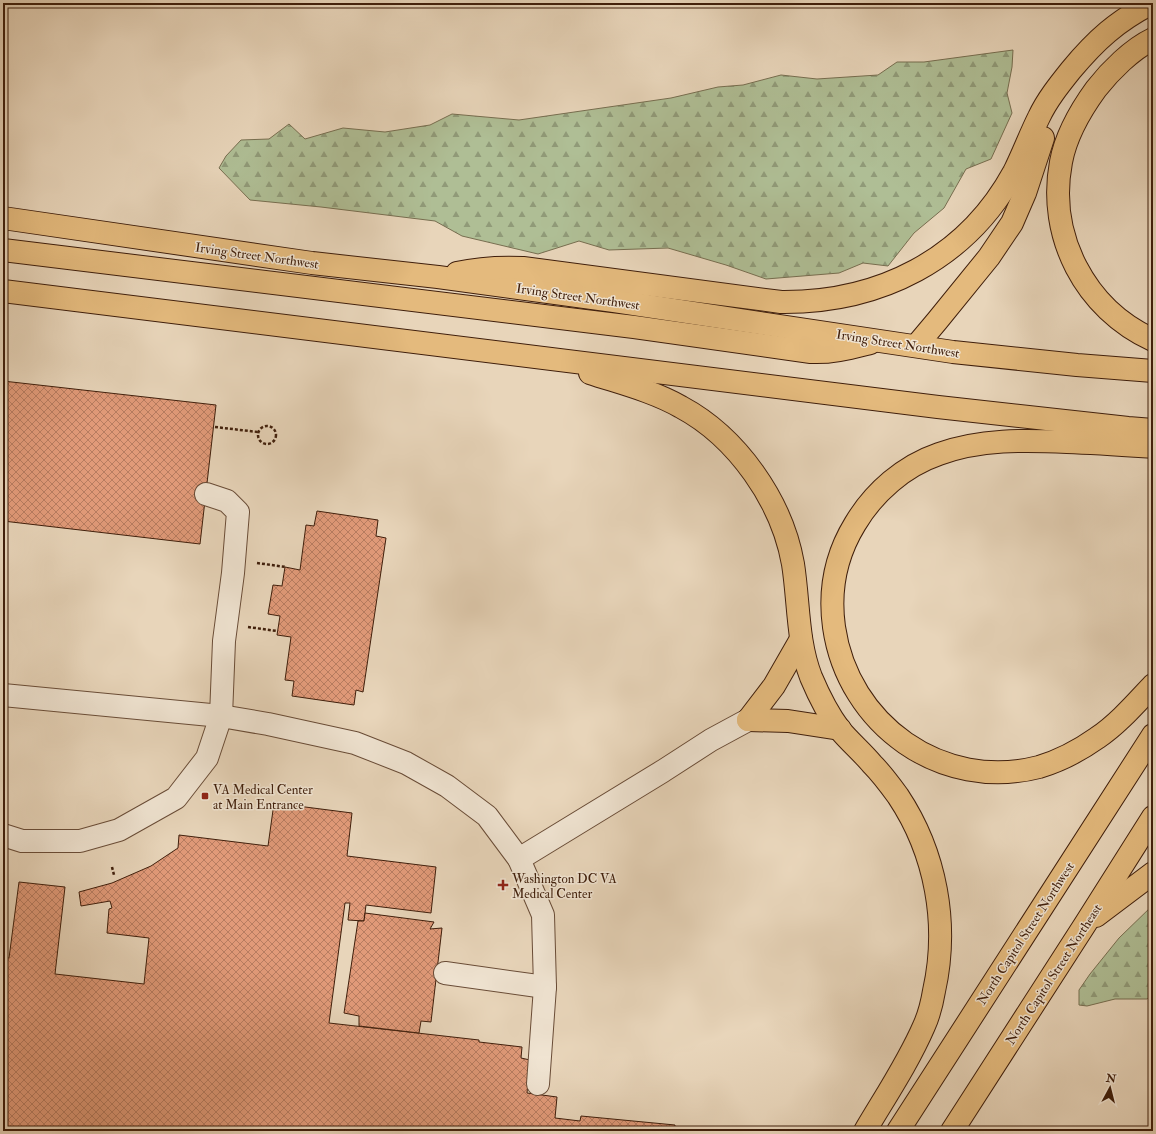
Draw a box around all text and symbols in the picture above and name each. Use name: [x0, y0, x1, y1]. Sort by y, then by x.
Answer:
street label: Irving Street Northwest: [194, 239, 320, 273]
street label: Irving Street Northwest: [515, 280, 641, 314]
street label: Irving Street Northwest: [835, 326, 961, 362]
place label: VA Medical Center at Main Entrance: [213, 782, 313, 813]
marker: VA Medical Center at Main Entrance: [200, 791, 210, 801]
street label: North Capitol Street Northwest: [974, 859, 1079, 1008]
place label: Washington DC VA Medical Center: [511, 871, 617, 902]
marker: Washington DC VA Medical Center: [497, 879, 509, 891]
street label: North Capitol Street Northeast: [1002, 901, 1106, 1048]
north arrow: [1090, 1068, 1130, 1108]
text: N: [1104, 1071, 1118, 1086]

